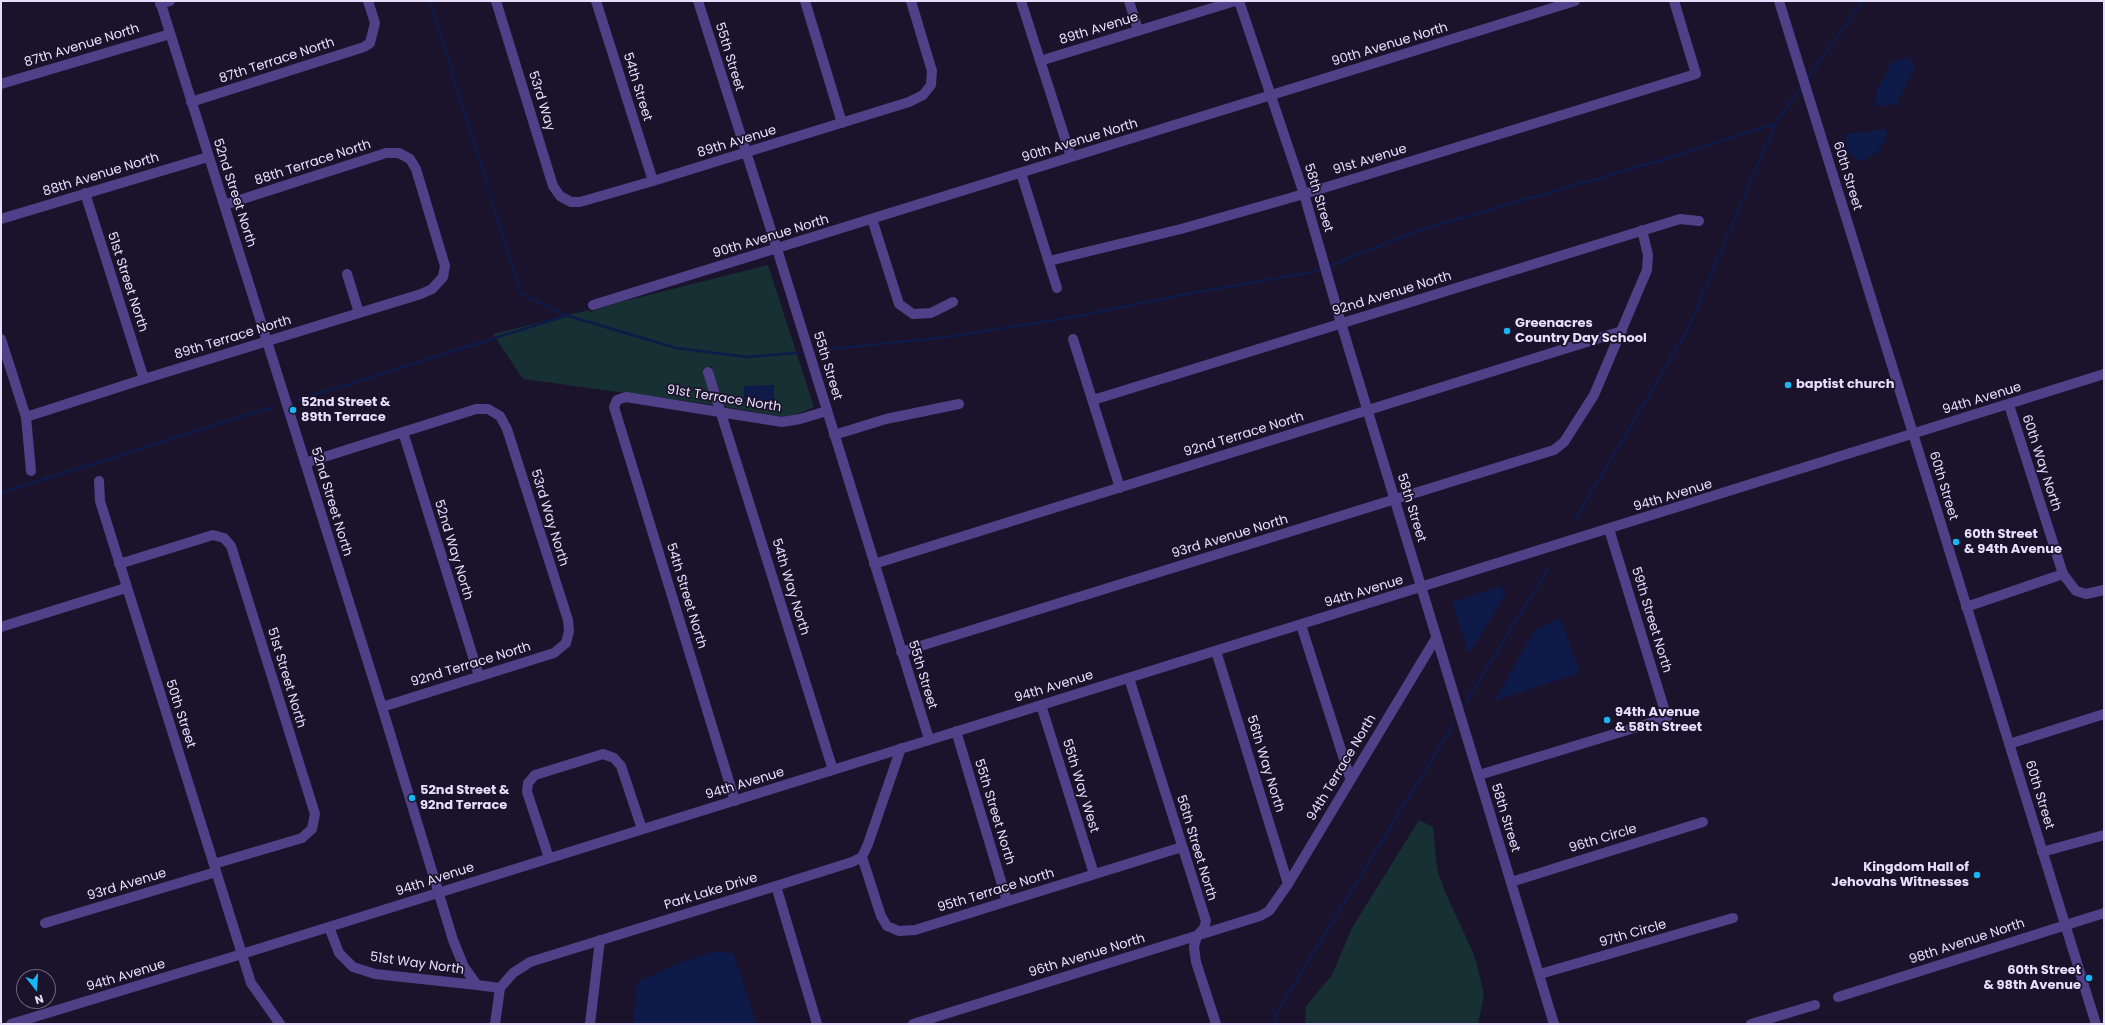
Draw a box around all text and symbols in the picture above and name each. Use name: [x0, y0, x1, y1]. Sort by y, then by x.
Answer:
street label: 89th Avenue: [1058, 10, 1140, 48]
street label: 90th Avenue North: [1330, 20, 1450, 70]
street label: 87th Avenue North: [23, 21, 141, 71]
street label: 55th Street: [711, 21, 747, 93]
street label: 87th Terrace North: [217, 35, 337, 87]
street label: 54th Street: [619, 51, 655, 123]
street label: 53rd Way: [525, 69, 557, 133]
street label: 90th Avenue North: [1020, 116, 1140, 166]
street label: 89th Avenue: [696, 123, 778, 161]
street label: 52nd Street North: [209, 137, 259, 249]
street label: 88th Terrace North: [253, 137, 373, 189]
street label: 60th Street: [1829, 140, 1865, 212]
street label: 91st Avenue: [1331, 141, 1409, 179]
street label: 88th Avenue North: [41, 150, 161, 200]
street label: 58th Street: [1300, 162, 1336, 234]
street label: 90th Avenue North: [711, 212, 831, 262]
street label: 51st Street North: [103, 230, 151, 334]
street label: 92nd Avenue North: [1330, 268, 1454, 320]
street label: 89th Terrace North: [173, 313, 293, 363]
place label: Greenacres Country Day School: [1515, 316, 1647, 347]
marker: Greenacres Country Day School: [1502, 326, 1512, 336]
street label: 55th Street: [809, 330, 845, 402]
place label: baptist church: [1796, 377, 1894, 393]
marker: baptist church: [1783, 380, 1793, 390]
street label: 94th Avenue: [1941, 380, 2023, 418]
street label: 91st Terrace North: [666, 382, 782, 416]
place label: 52nd Street & 89th Terrace: [301, 395, 390, 426]
marker: 52nd Street & 89th Terrace: [288, 405, 298, 415]
street label: 92nd Terrace North: [1182, 409, 1306, 461]
street label: 60th Way North: [2018, 413, 2064, 513]
street label: 52nd Street North: [307, 446, 355, 558]
street label: 60th Street: [1925, 450, 1961, 522]
street label: 53rd Way North: [527, 468, 571, 568]
street label: 58th Street: [1393, 472, 1429, 544]
street label: 94th Avenue: [1632, 477, 1714, 515]
street label: 52nd Way North: [430, 498, 476, 602]
street label: 93rd Avenue North: [1170, 512, 1290, 562]
place label: 60th Street & 94th Avenue: [1964, 527, 2062, 558]
street label: 54th Way North: [768, 537, 812, 637]
marker: 60th Street & 94th Avenue: [1951, 537, 1961, 547]
street label: 54th Street North: [662, 541, 710, 651]
street label: 59th Street North: [1627, 565, 1675, 675]
street label: 94th Avenue: [1323, 573, 1405, 611]
street label: 51st Street North: [263, 626, 309, 730]
street label: 92nd Terrace North: [409, 639, 533, 691]
street label: 55th Street: [904, 639, 940, 711]
street label: 94th Avenue: [1013, 668, 1095, 706]
street label: 50th Street: [162, 678, 198, 750]
place label: 94th Avenue & 58th Street: [1615, 705, 1702, 736]
street label: 94th Terrace North: [1304, 712, 1380, 824]
street label: 56th Way North: [1243, 714, 1287, 814]
marker: 94th Avenue & 58th Street: [1602, 715, 1612, 725]
street label: 55th Way West: [1058, 737, 1102, 835]
street label: 55th Street North: [970, 757, 1018, 867]
street label: 60th Street: [2021, 759, 2057, 831]
street label: 94th Avenue: [704, 765, 786, 803]
street label: 58th Street: [1487, 782, 1523, 854]
place label: 52nd Street & 92nd Terrace: [420, 783, 509, 814]
marker: 52nd Street & 92nd Terrace: [407, 793, 417, 803]
street label: 56th Street North: [1172, 793, 1220, 903]
street label: 96th Circle: [1567, 821, 1639, 857]
street label: 94th Avenue: [394, 860, 476, 900]
place label: Kingdom Hall of Jehovahs Witnesses: [1831, 860, 1969, 891]
street label: 93rd Avenue: [86, 866, 168, 904]
street label: 95th Terrace North: [936, 866, 1056, 916]
street label: Park Lake Drive: [663, 870, 759, 914]
marker: Kingdom Hall of Jehovahs Witnesses: [1972, 870, 1982, 880]
street label: 98th Avenue North: [1907, 916, 2027, 968]
street label: 97th Circle: [1598, 917, 1668, 951]
street label: 96th Avenue North: [1027, 931, 1147, 981]
street label: 51st Way North: [369, 950, 465, 978]
street label: 94th Avenue: [85, 957, 167, 995]
place label: 60th Street & 98th Avenue: [1983, 963, 2081, 994]
north arrow: [16, 969, 56, 1009]
marker: 60th Street & 98th Avenue: [2084, 973, 2094, 983]
text: N: [33, 991, 46, 1008]

